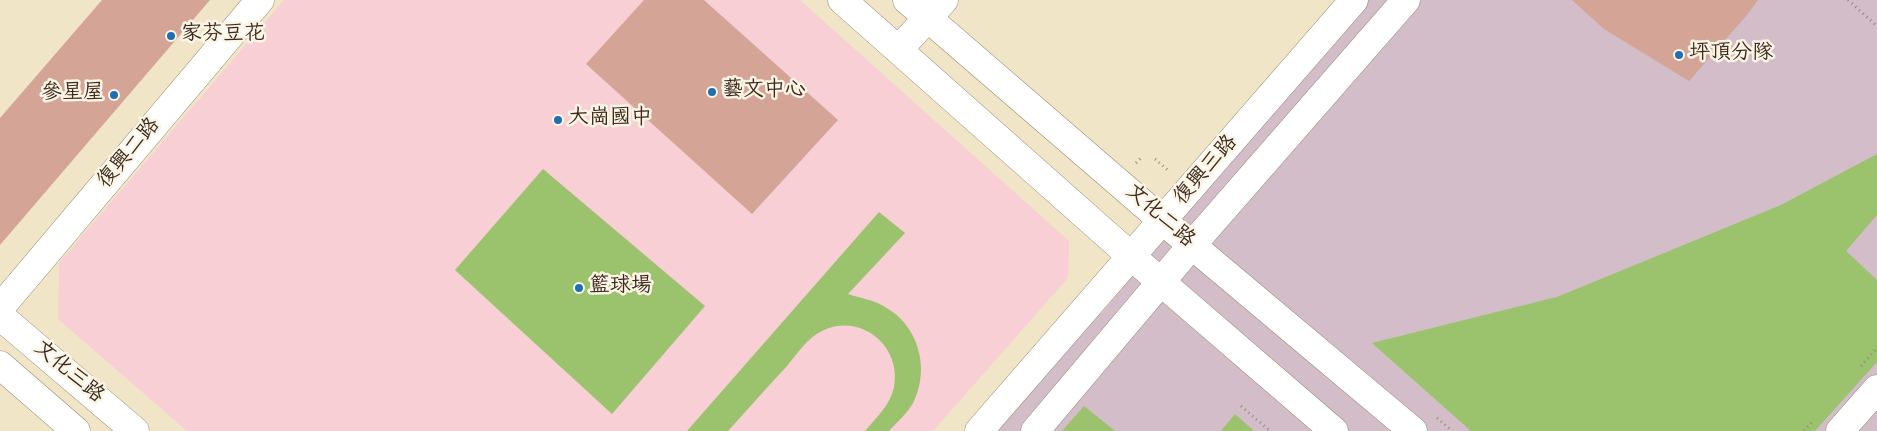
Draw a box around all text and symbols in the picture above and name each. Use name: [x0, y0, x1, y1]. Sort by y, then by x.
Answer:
place label: 家芬豆花: [181, 23, 265, 49]
marker: 家芬豆花: [165, 30, 177, 42]
place label: 坪頂分隊: [1689, 42, 1773, 68]
marker: 坪頂分隊: [1673, 49, 1685, 61]
place label: 藝文中心: [722, 79, 806, 105]
place label: 參星屋: [41, 82, 104, 108]
marker: 藝文中心: [706, 86, 718, 98]
marker: 參星屋: [108, 89, 120, 101]
place label: 大崗國中: [568, 107, 652, 133]
street label: 復興二路: [93, 114, 167, 194]
marker: 大崗國中: [552, 114, 564, 126]
street label: 復興三路: [1170, 131, 1244, 211]
street label: 文化二路: [1119, 180, 1199, 254]
place label: 籃球場: [589, 275, 652, 301]
marker: 籃球場: [573, 282, 585, 294]
street label: 文化三路: [28, 336, 108, 410]

